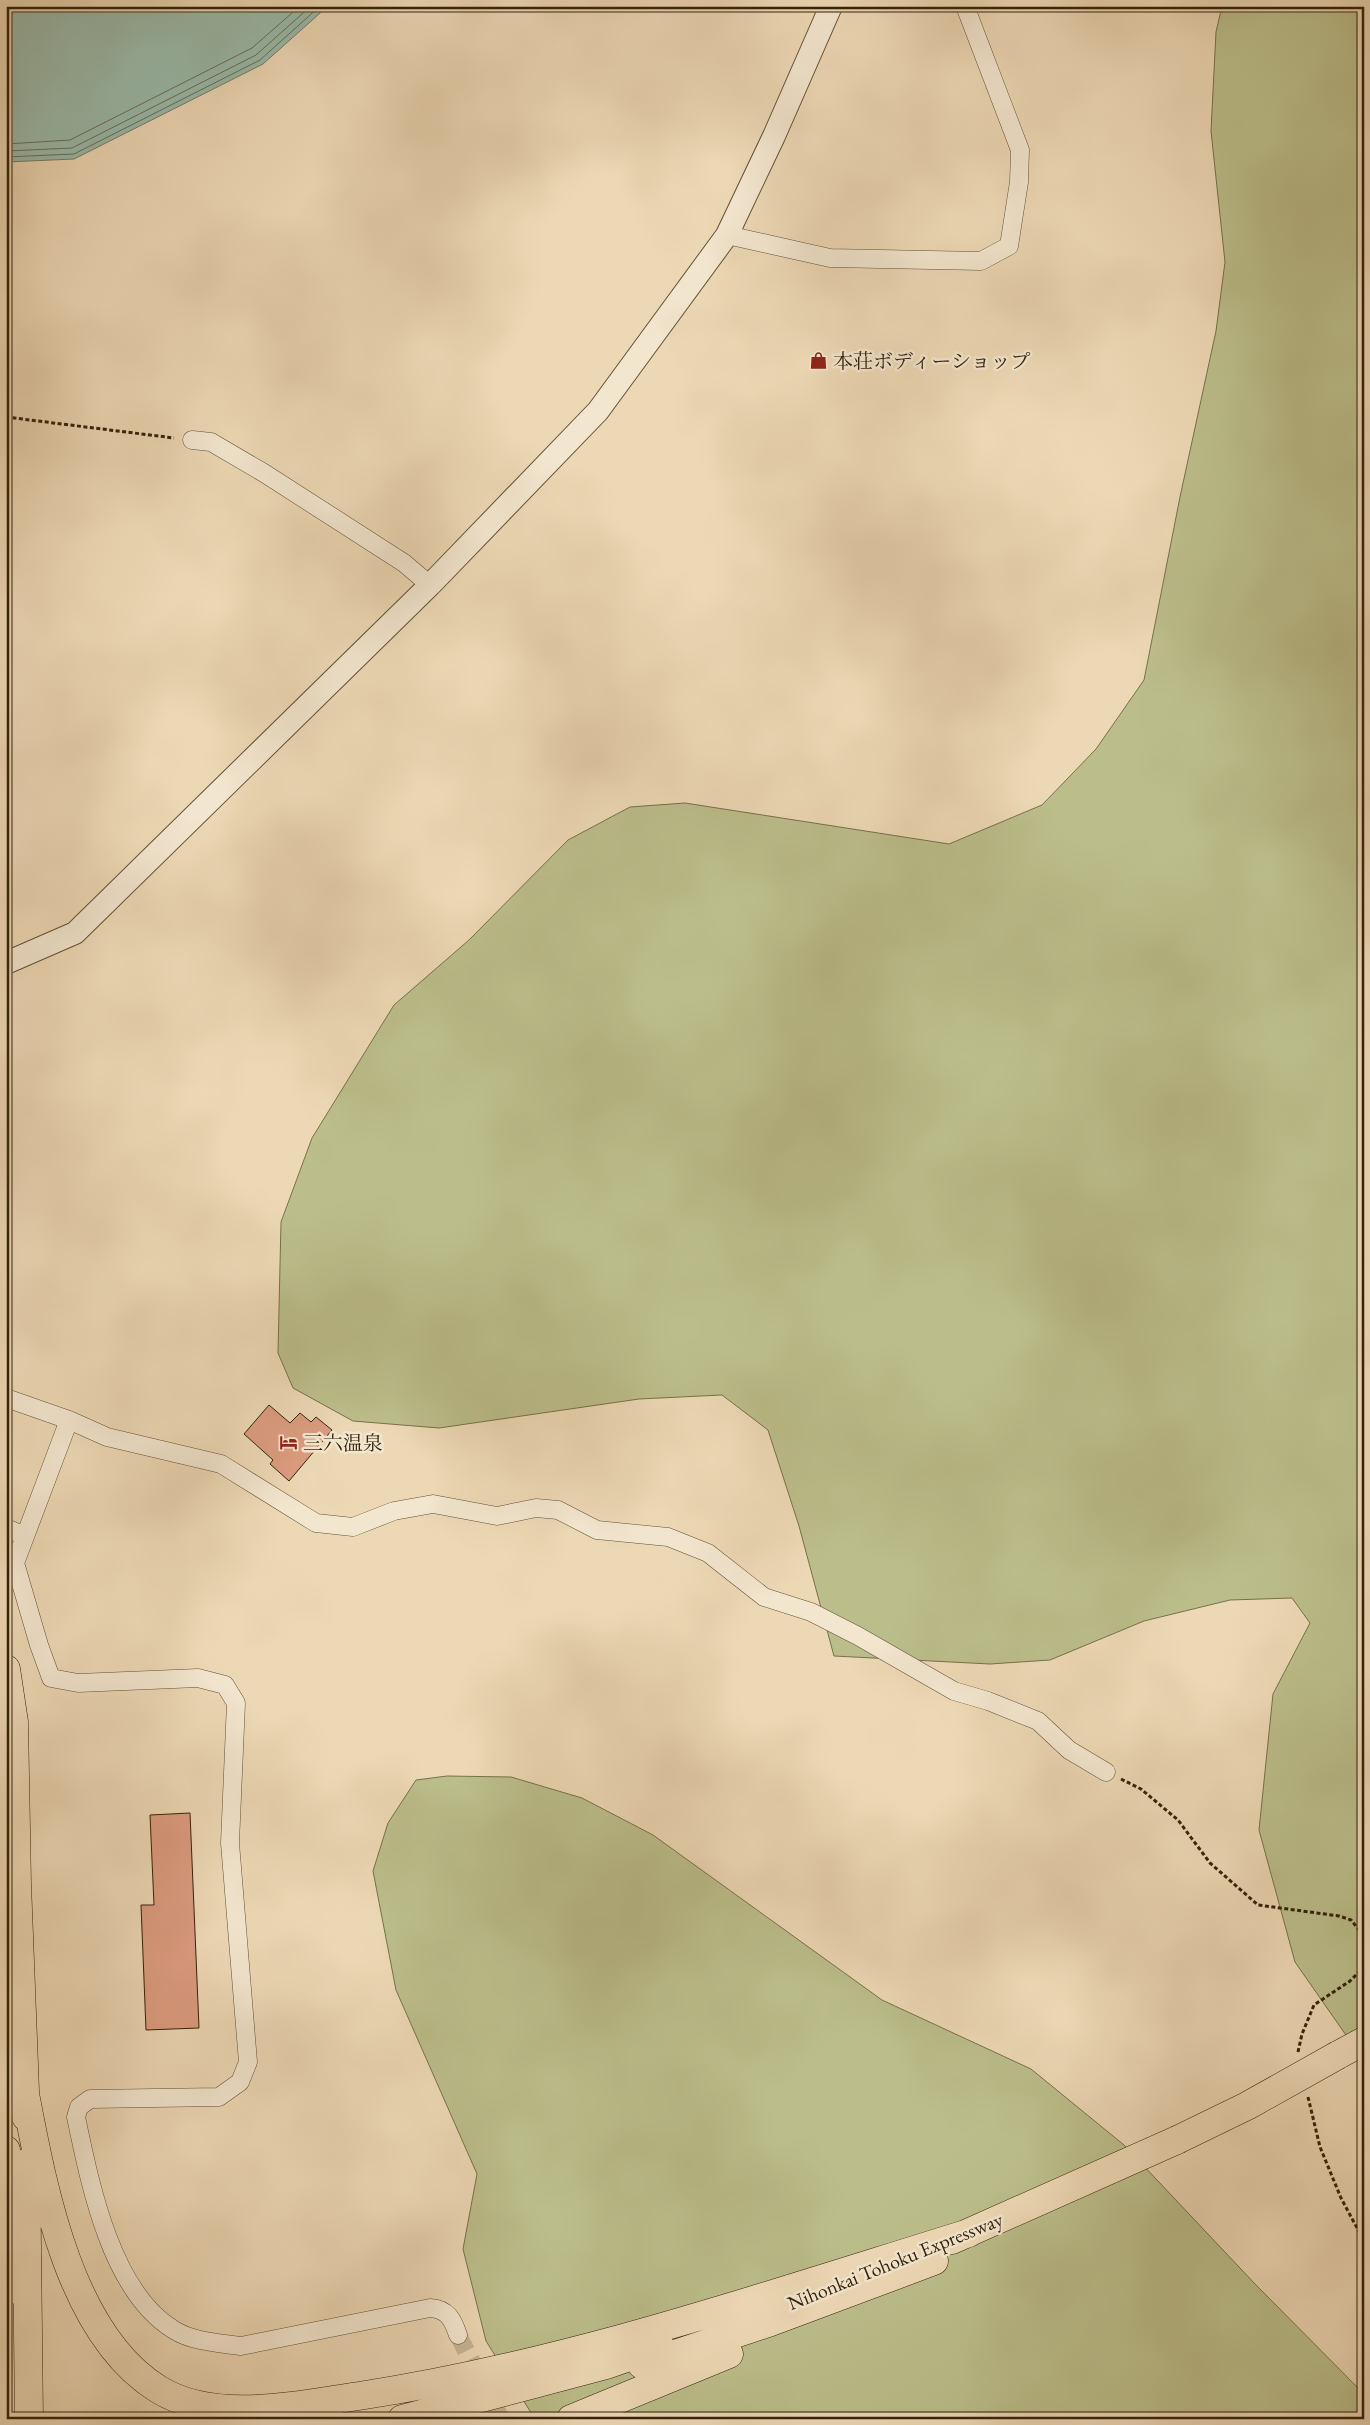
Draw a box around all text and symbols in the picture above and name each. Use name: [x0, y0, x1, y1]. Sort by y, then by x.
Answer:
place label: 本荘ボディーショップ: [833, 348, 1031, 374]
shop icon: 本荘ボディーショップ: [809, 351, 829, 371]
place label: 三六温泉: [303, 1430, 383, 1456]
hotel icon: 三六温泉: [279, 1433, 299, 1453]
street label: Nihonkai Tohoku Expressway: [783, 2206, 1007, 2316]

